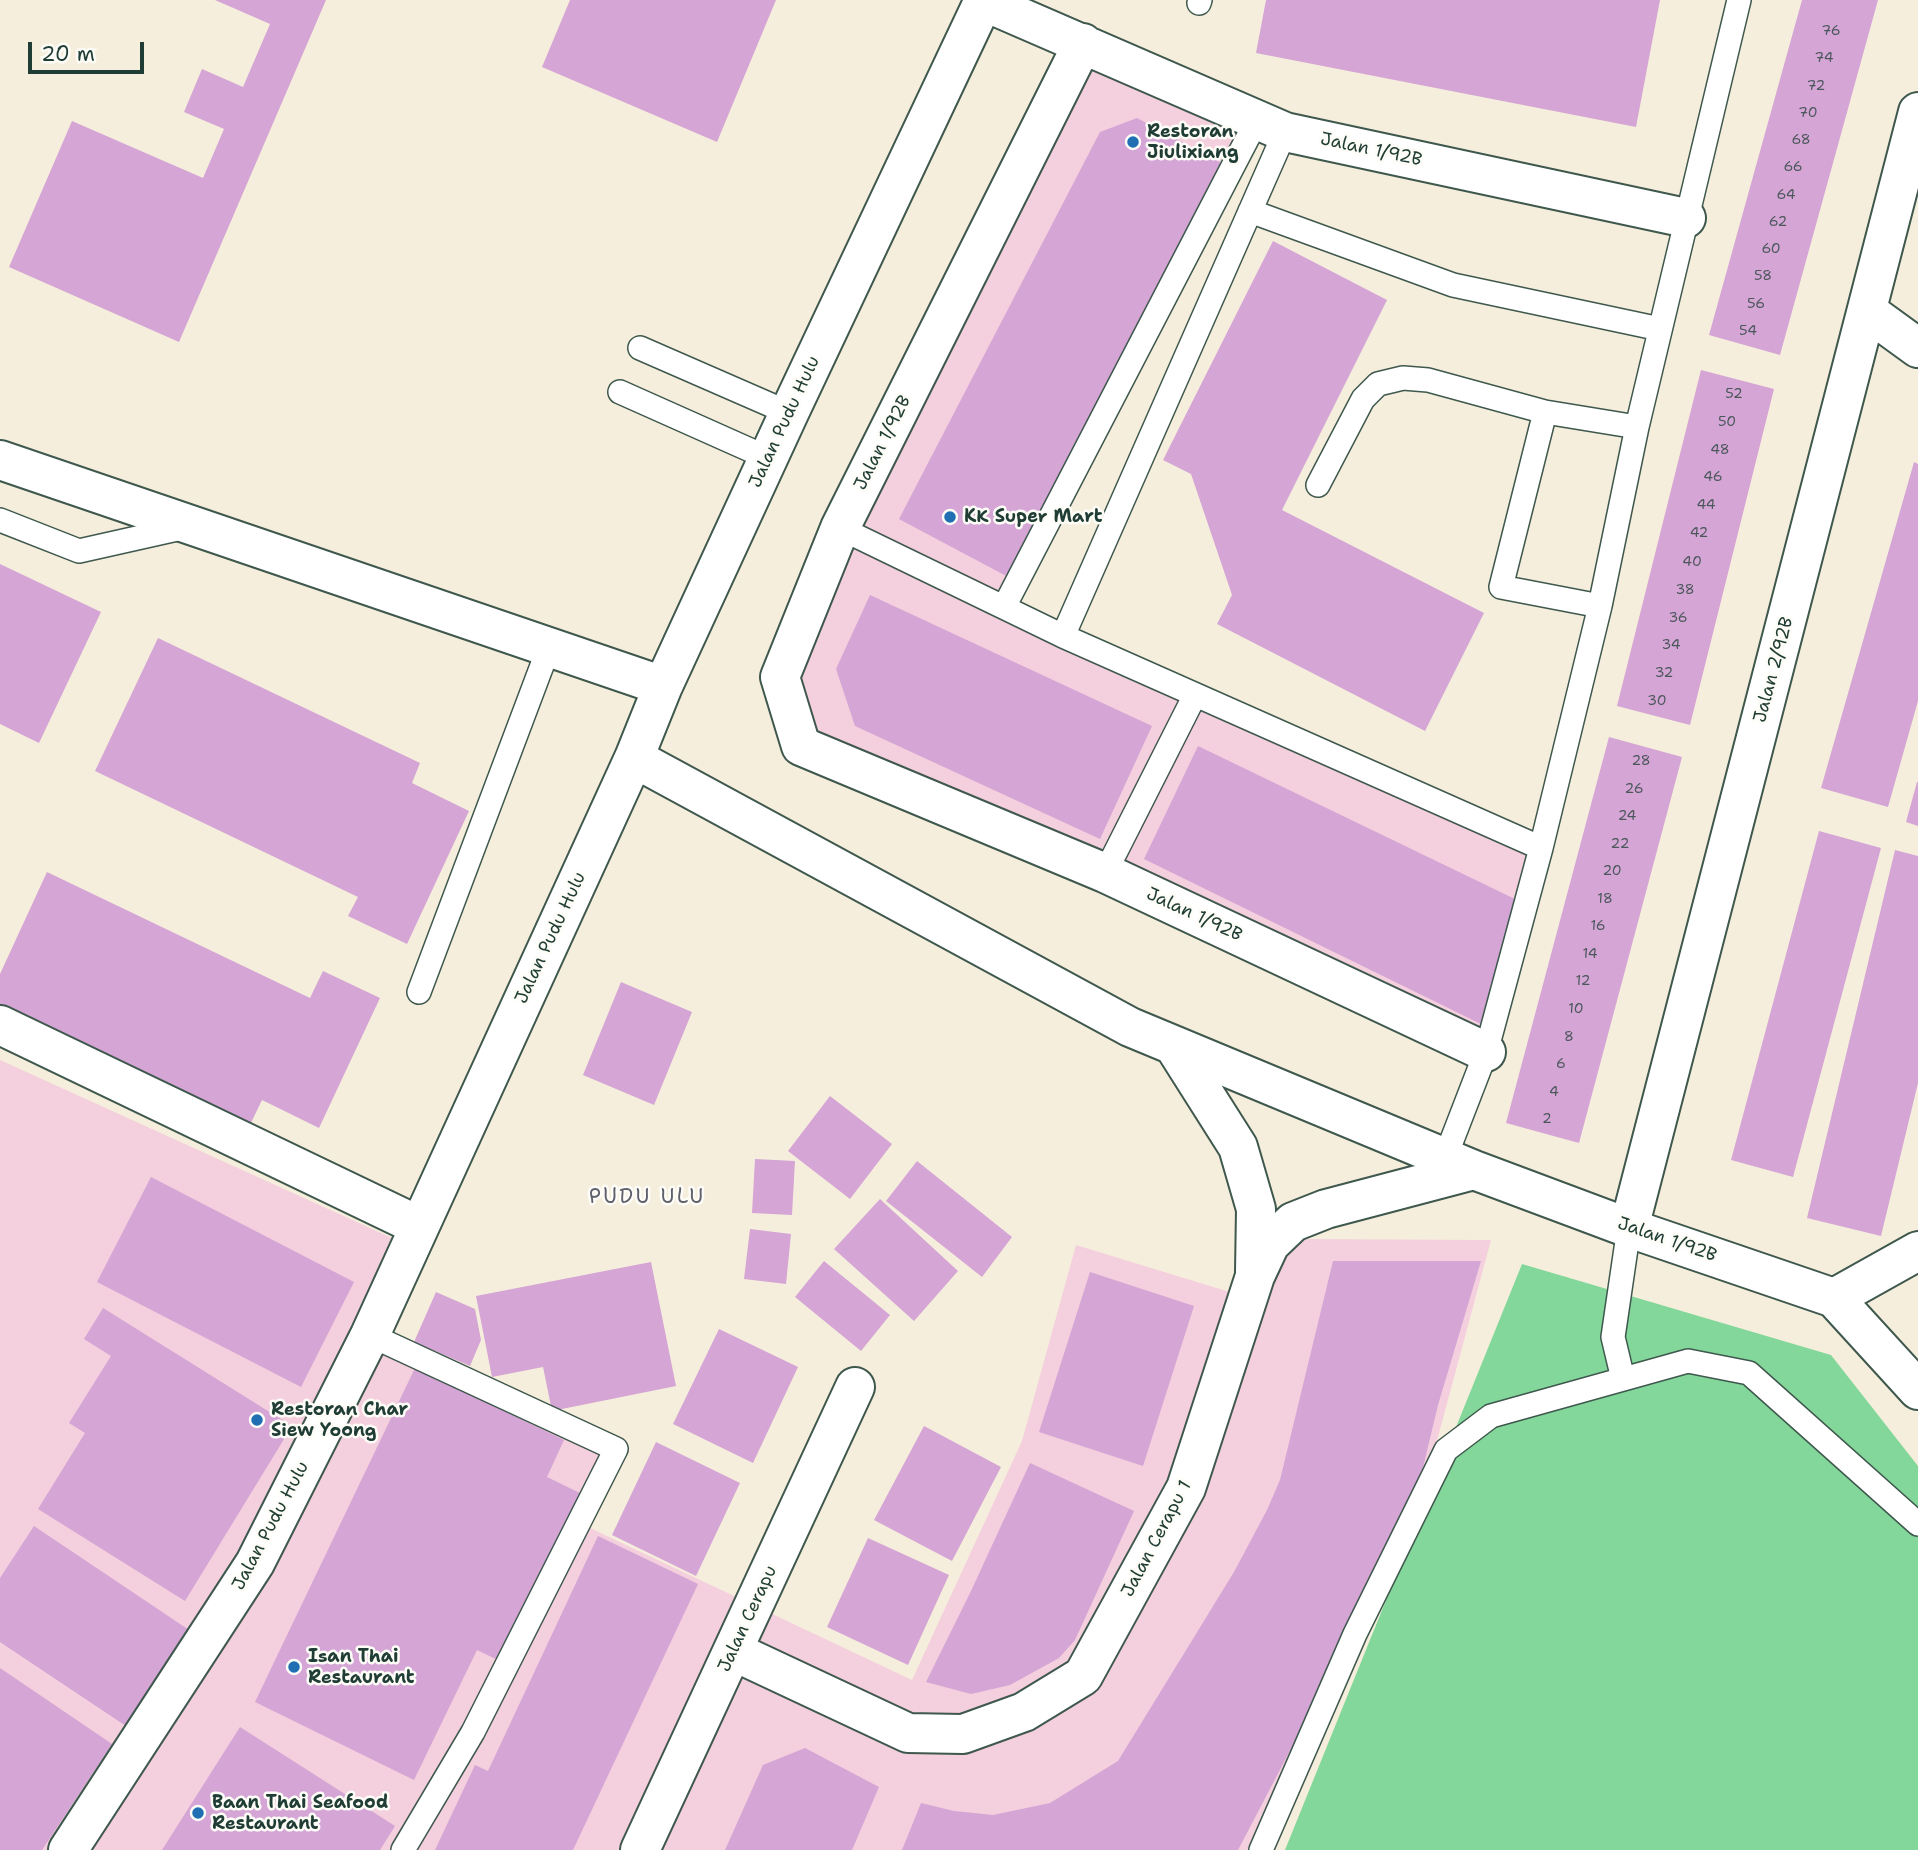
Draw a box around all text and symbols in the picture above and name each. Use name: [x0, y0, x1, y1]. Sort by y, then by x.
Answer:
house number: 76: [1821, 23, 1841, 39]
scale bar: [32, 28, 147, 72]
text: 20 m: [41, 40, 95, 68]
house number: 74: [1815, 50, 1833, 66]
house number: 72: [1807, 78, 1825, 94]
house number: 70: [1798, 105, 1818, 121]
place label: Restoran Jiulixiang: [1147, 121, 1239, 164]
street label: Jalan 1/92B: [1318, 129, 1424, 171]
house number: 68: [1791, 132, 1811, 148]
marker: Restoran Jiulixiang: [1125, 134, 1141, 150]
house number: 66: [1783, 159, 1803, 175]
house number: 64: [1776, 187, 1796, 203]
house number: 62: [1769, 214, 1787, 230]
house number: 60: [1761, 241, 1781, 257]
house number: 58: [1754, 268, 1772, 284]
house number: 56: [1747, 296, 1765, 312]
house number: 54: [1739, 323, 1757, 339]
street label: Jalan Pudu Hulu: [745, 353, 825, 491]
house number: 52: [1725, 386, 1743, 402]
street label: Jalan 1/92B: [850, 392, 916, 494]
house number: 50: [1718, 414, 1736, 430]
house number: 48: [1710, 442, 1730, 458]
house number: 46: [1703, 469, 1723, 485]
house number: 44: [1696, 497, 1716, 513]
place label: KK Super Mart: [964, 506, 1102, 528]
marker: KK Super Mart: [942, 509, 958, 525]
house number: 42: [1690, 525, 1708, 541]
house number: 40: [1682, 554, 1702, 570]
house number: 38: [1675, 582, 1695, 598]
house number: 36: [1668, 610, 1688, 626]
street label: Jalan 2/92B: [1750, 615, 1798, 725]
house number: 34: [1661, 637, 1681, 653]
house number: 32: [1655, 665, 1673, 681]
house number: 30: [1647, 693, 1667, 709]
house number: 28: [1631, 753, 1651, 769]
house number: 26: [1625, 781, 1643, 797]
house number: 24: [1618, 808, 1636, 824]
house number: 22: [1611, 836, 1629, 852]
house number: 20: [1602, 863, 1622, 879]
street label: Jalan Pudu Hulu: [511, 869, 591, 1007]
street label: Jalan 1/92B: [1143, 883, 1245, 947]
house number: 18: [1597, 891, 1613, 907]
house number: 16: [1590, 918, 1606, 934]
house number: 14: [1582, 946, 1598, 962]
house number: 12: [1576, 973, 1590, 989]
house number: 10: [1568, 1001, 1584, 1017]
house number: 8: [1564, 1029, 1574, 1045]
house number: 6: [1556, 1056, 1566, 1072]
house number: 4: [1549, 1084, 1559, 1100]
house number: 2: [1542, 1111, 1552, 1127]
district label: PUDU ULU: [590, 1185, 704, 1211]
street label: Jalan 1/92B: [1615, 1213, 1719, 1267]
place label: Restoran Char Siew Yoong: [271, 1399, 408, 1442]
marker: Restoran Char Siew Yoong: [249, 1412, 265, 1428]
street label: Jalan Pudu Hulu: [228, 1458, 314, 1594]
street label: Jalan Cerapu 1: [1117, 1477, 1197, 1601]
street label: Jalan Cerapu: [714, 1562, 782, 1676]
place label: Isan Thai Restaurant: [308, 1646, 415, 1688]
marker: Isan Thai Restaurant: [286, 1659, 302, 1675]
place label: Baan Thai Seafood Restaurant: [212, 1792, 388, 1834]
marker: Baan Thai Seafood Restaurant: [190, 1805, 206, 1821]

